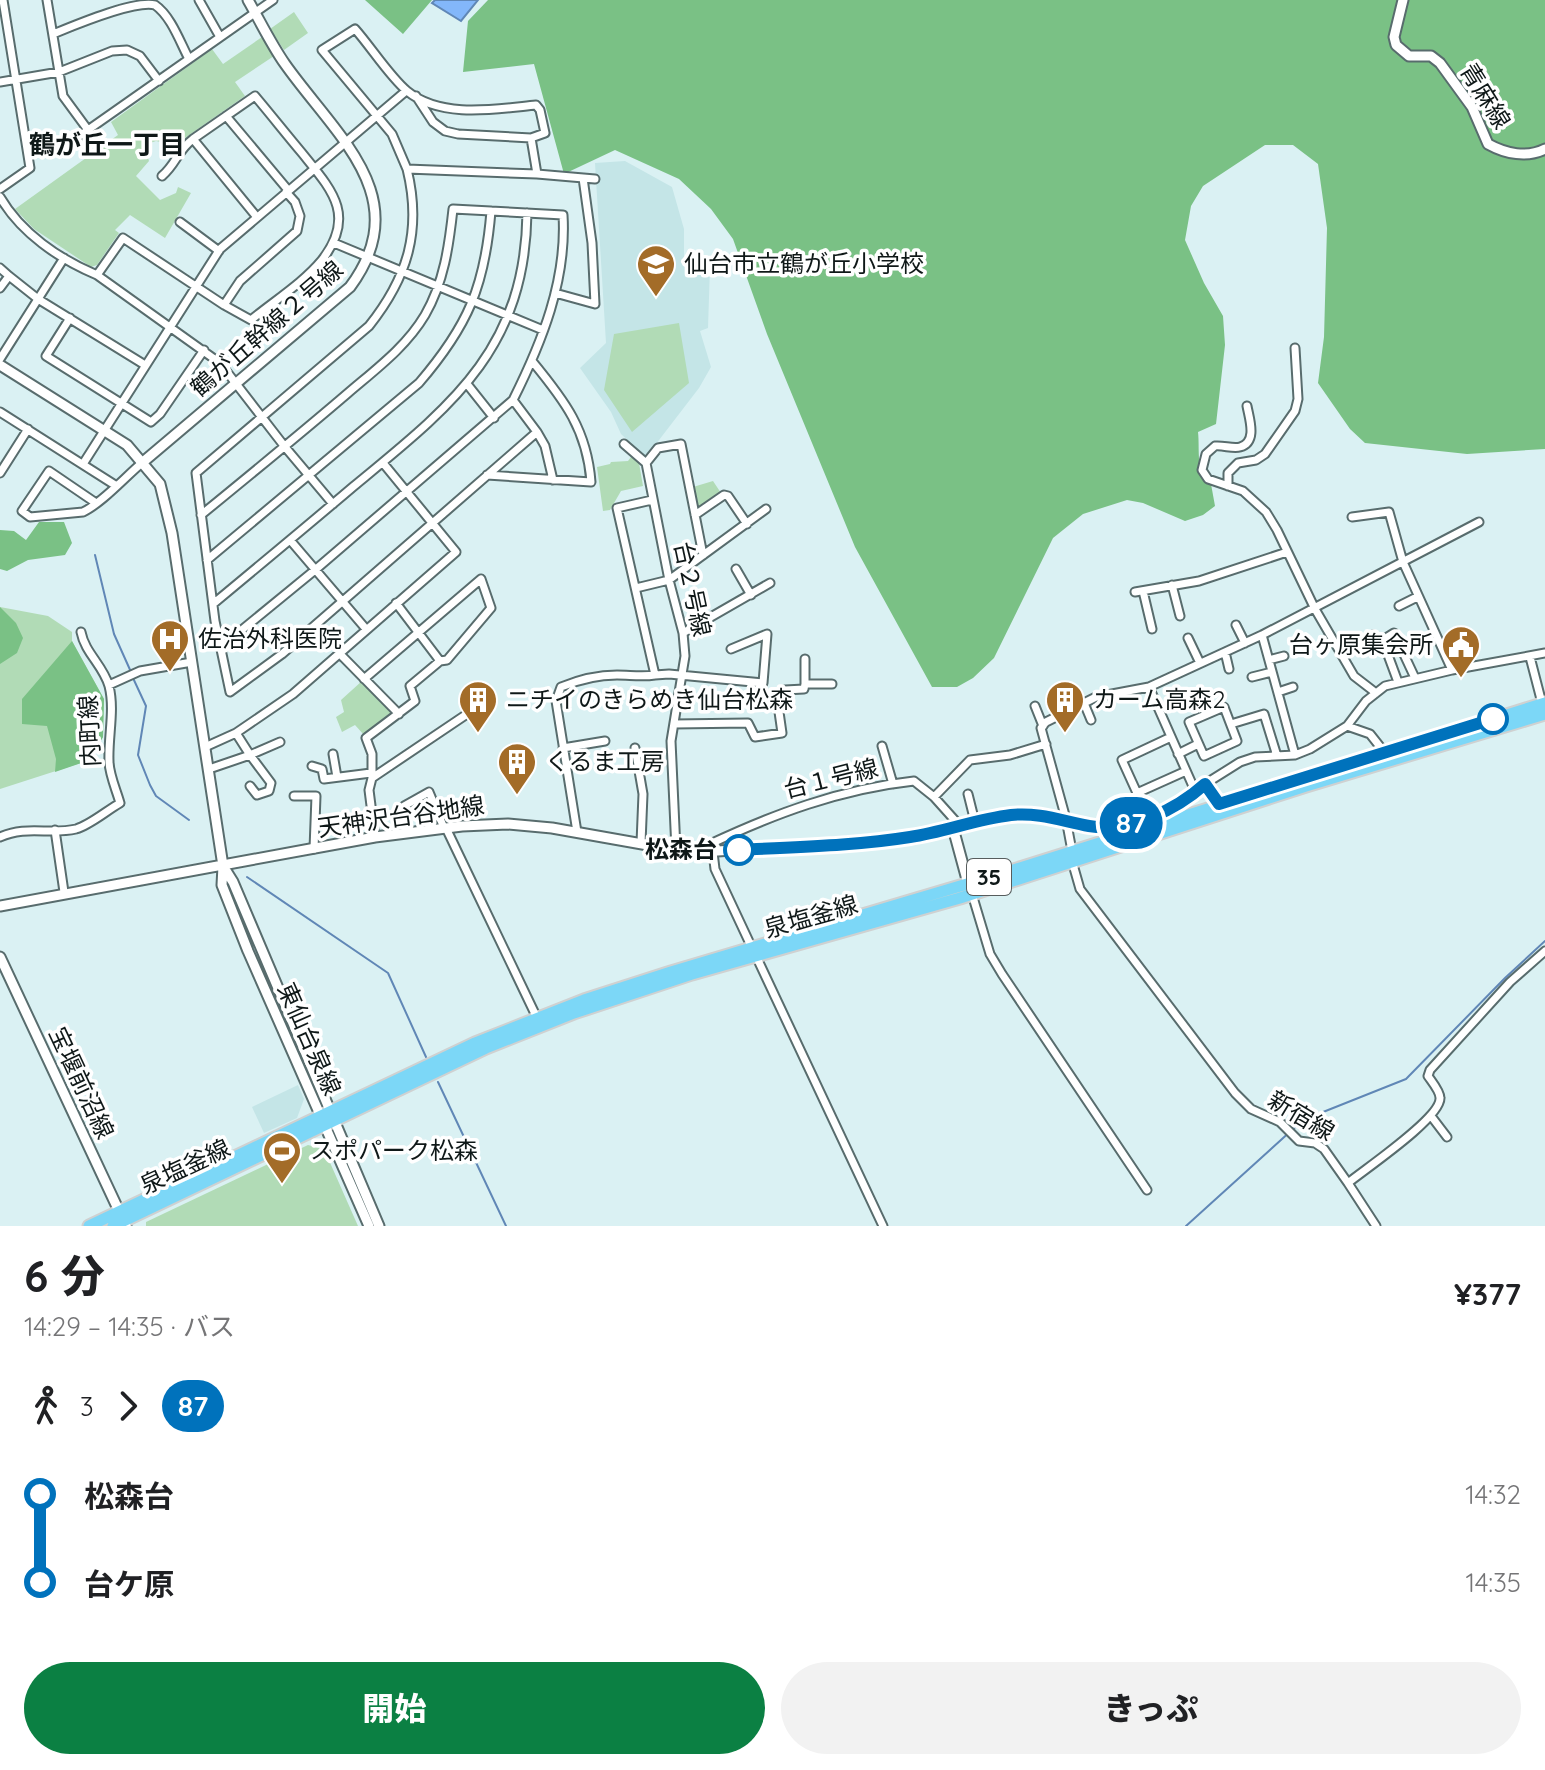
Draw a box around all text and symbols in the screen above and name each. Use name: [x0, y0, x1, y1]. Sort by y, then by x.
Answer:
street label: 青麻線: [1454, 57, 1518, 134]
district label: 鶴が丘一丁目: [29, 128, 185, 161]
school or university icon: 仙台市立鶴が丘小学校: [635, 243, 677, 298]
place label: 仙台市立鶴が丘小学校: [684, 248, 924, 278]
street label: 鶴が丘幹線２号線: [184, 254, 349, 403]
street label: 台２号線: [668, 539, 718, 639]
hospital icon: 佐治外科医院: [149, 618, 191, 673]
place label: 佐治外科医院: [198, 623, 342, 653]
public building icon: 台ヶ原集会所: [1440, 624, 1482, 679]
place label: 台ヶ原集会所: [1289, 629, 1433, 659]
building icon: ニチイのきらめき仙台松森: [457, 679, 499, 734]
building icon: カーム高森2: [1044, 679, 1086, 734]
place label: ニチイのきらめき仙台松森: [506, 684, 793, 714]
place label: カーム高森2: [1093, 684, 1226, 714]
street label: 内町線: [72, 694, 106, 768]
unlabelled marker: [1478, 704, 1508, 734]
building icon: くるま工房: [496, 741, 538, 796]
place label: くるま工房: [545, 746, 665, 776]
street label: 台１号線: [781, 752, 881, 804]
street label: 天神沢台谷地線: [316, 789, 486, 843]
line badge: 87: [1095, 797, 1167, 849]
text: 87: [1116, 805, 1146, 840]
place label: 松森台: [645, 834, 717, 864]
marker: 松森台: [724, 835, 754, 865]
road number: 35: [967, 859, 1011, 895]
street label: 泉塩釜線: [760, 888, 861, 944]
street label: 東仙台泉線: [272, 978, 348, 1100]
street label: 宝堰前沼線: [43, 1022, 121, 1143]
street label: 新宿線: [1263, 1084, 1340, 1147]
sports icon: スポパーク松森: [261, 1130, 303, 1185]
street label: 泉塩釜線: [135, 1132, 234, 1200]
place label: スポパーク松森: [310, 1135, 478, 1165]
text: 6 分: [24, 1248, 105, 1303]
text: ¥377: [1454, 1275, 1521, 1313]
text: 14:29 – 14:35 · バス: [24, 1310, 235, 1343]
icon: walk: [24, 1384, 68, 1428]
icon: forward: [106, 1384, 150, 1428]
text: 87: [178, 1388, 208, 1423]
text: 3: [80, 1390, 94, 1423]
text: 松森台: [84, 1477, 174, 1515]
text: 14:32: [1465, 1478, 1521, 1511]
text: 台ケ原: [84, 1565, 174, 1603]
text: 14:35: [1465, 1566, 1521, 1599]
button: 開始: [24, 1662, 765, 1754]
button: きっぷ: [781, 1662, 1521, 1754]

